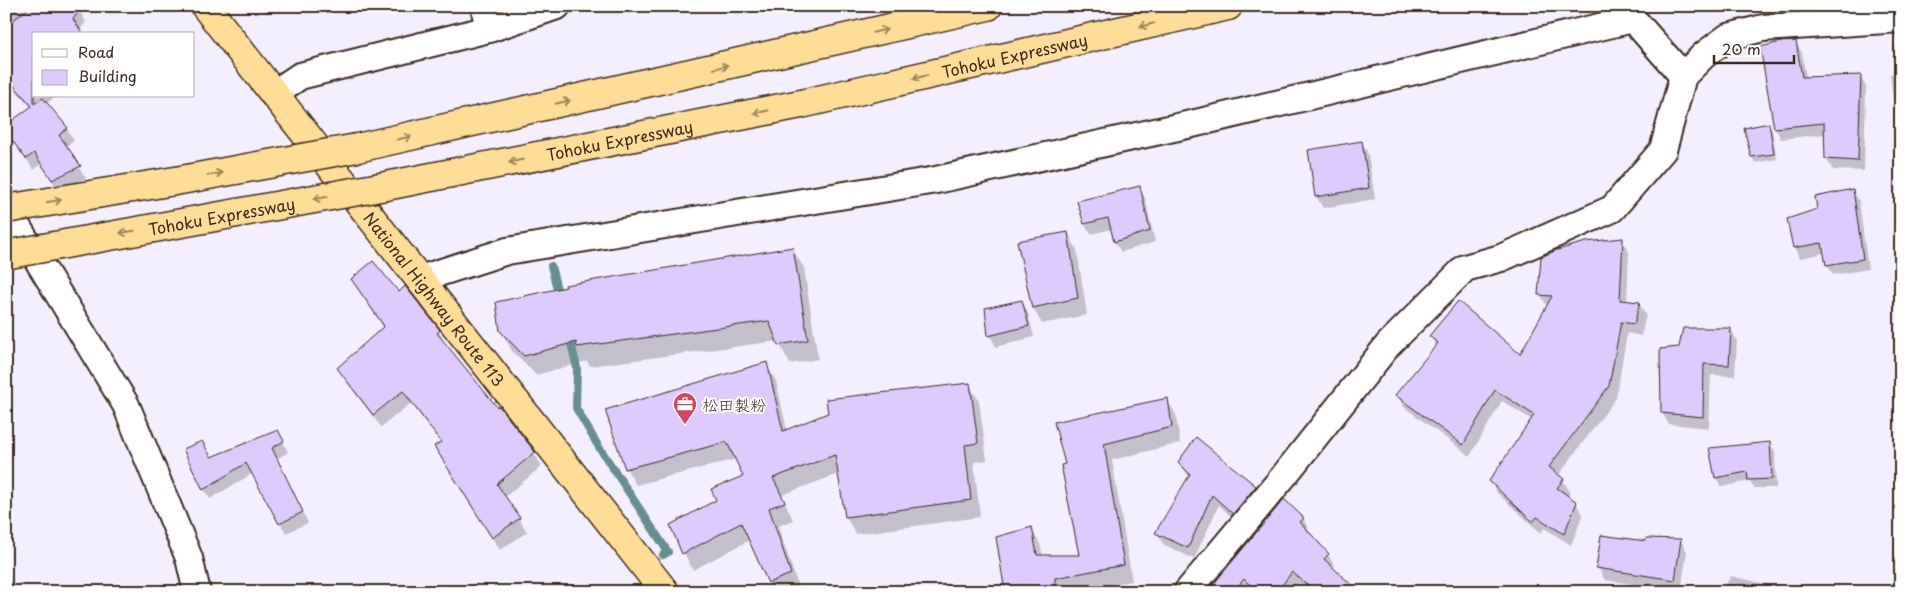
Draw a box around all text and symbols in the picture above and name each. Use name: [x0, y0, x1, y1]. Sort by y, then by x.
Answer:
one-way arrow: [1139, 21, 1155, 30]
one-way arrow: [871, 26, 887, 35]
street label: Tohoku Expressway: [939, 27, 1090, 83]
legend: [32, 32, 195, 98]
scale bar: [1714, 32, 1794, 64]
text: 20 m: [1722, 37, 1761, 60]
text: Road: [78, 40, 114, 63]
one-way arrow: [713, 61, 729, 71]
text: Building: [78, 64, 137, 87]
one-way arrow: [913, 73, 929, 82]
one-way arrow: [554, 97, 570, 106]
one-way arrow: [754, 108, 770, 117]
street label: Tohoku Expressway: [544, 114, 695, 166]
one-way arrow: [396, 133, 412, 142]
one-way arrow: [509, 156, 525, 166]
one-way arrow: [206, 169, 222, 179]
street label: Tohoku Expressway: [146, 191, 297, 241]
one-way arrow: [313, 193, 329, 203]
one-way arrow: [46, 196, 62, 206]
street label: National Highway Route 113: [359, 206, 511, 391]
one-way arrow: [119, 228, 135, 238]
office icon: 松田製粉: [672, 391, 698, 425]
place label: 松田製粉: [702, 392, 766, 416]

